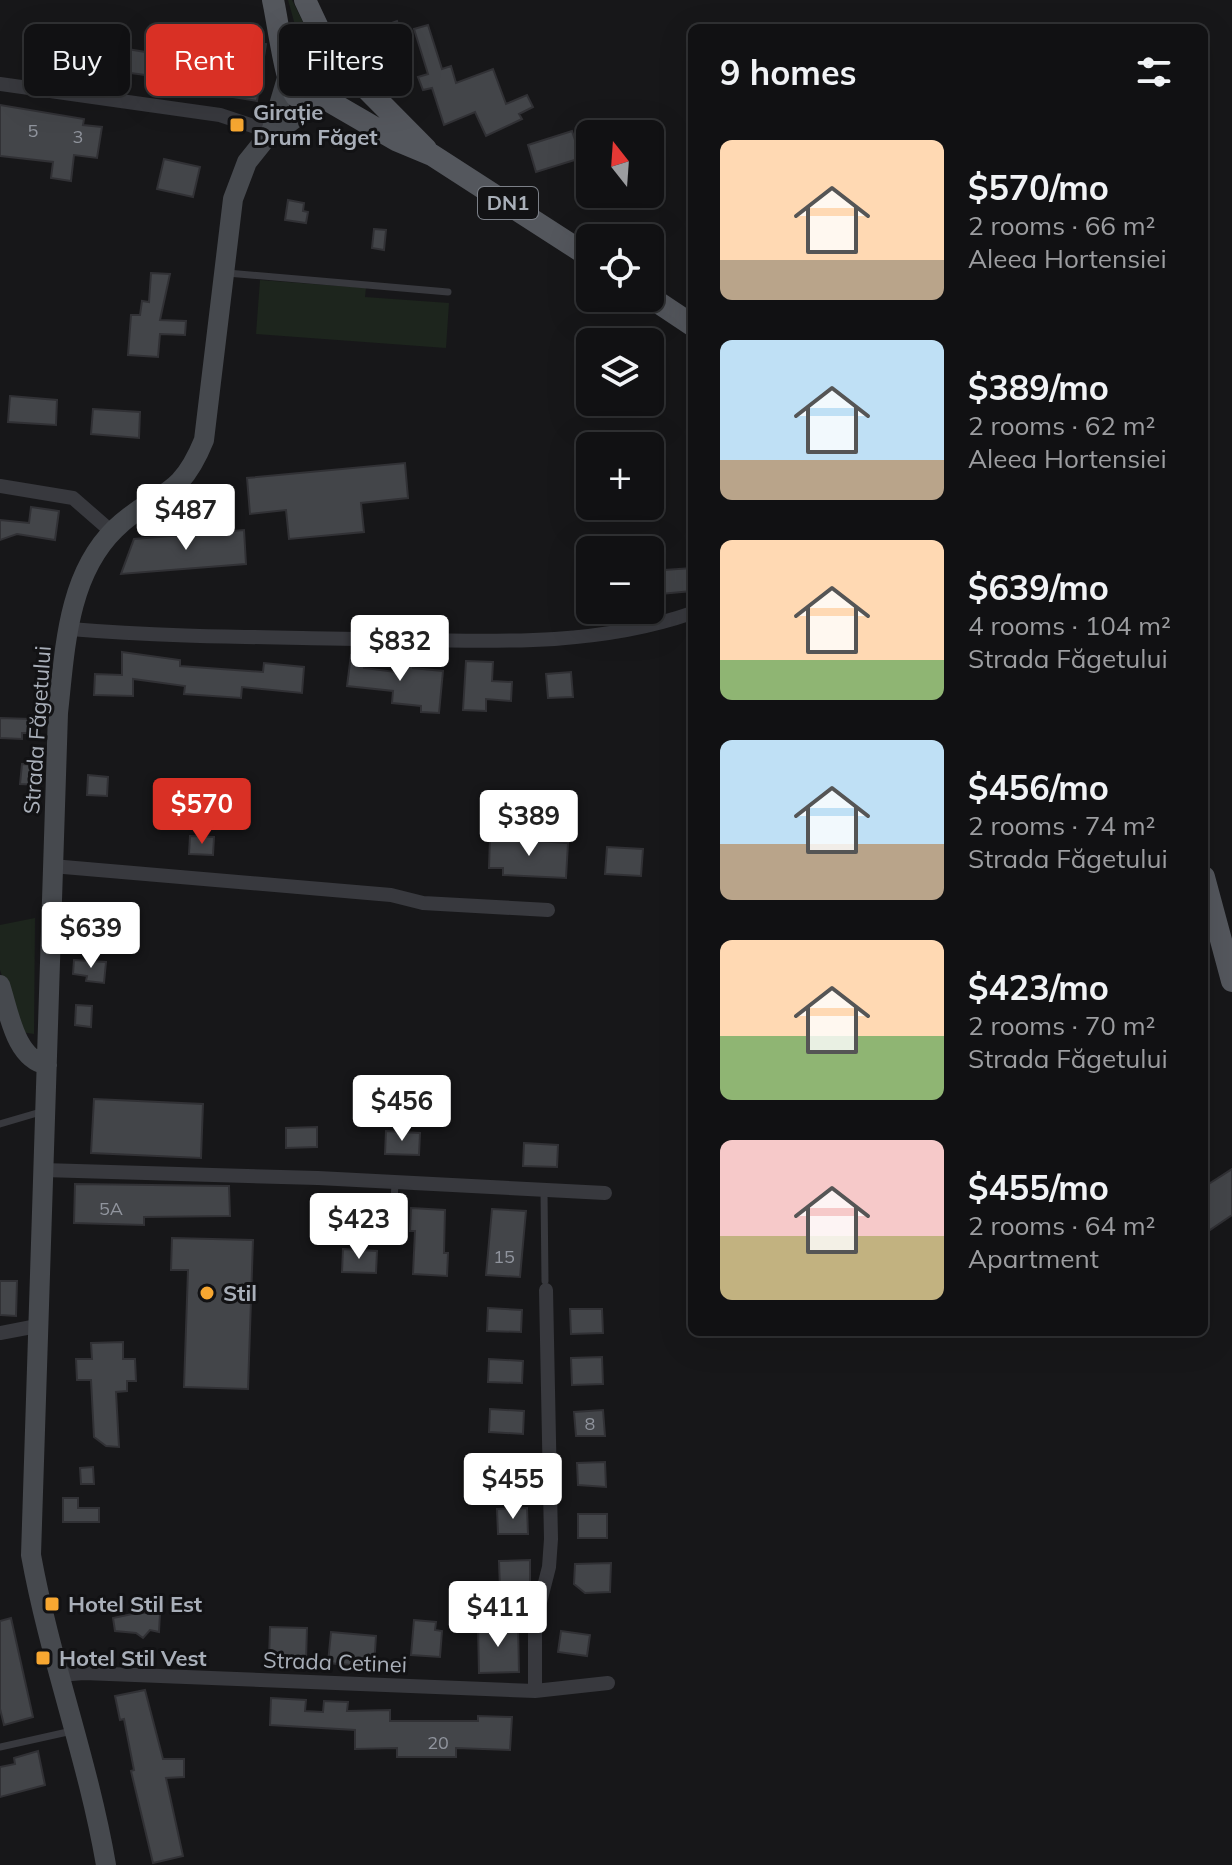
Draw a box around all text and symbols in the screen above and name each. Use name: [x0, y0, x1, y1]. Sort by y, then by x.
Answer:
chip: Buy: [24, 24, 130, 96]
chip: Rent: [146, 24, 263, 96]
chip: Filters: [279, 24, 412, 96]
icon: filters: [1132, 50, 1176, 94]
text: 9 homes: [720, 51, 857, 94]
place label: Girație Drum Făget: [253, 98, 378, 151]
marker: Girație Drum Făget: [228, 116, 246, 134]
house number: 5: [28, 119, 39, 142]
north arrow: [576, 120, 664, 208]
map controls: [576, 120, 664, 624]
house number: 3: [73, 125, 83, 148]
text: $570/mo: [968, 166, 1109, 209]
icon: home: [784, 172, 880, 268]
road number: DN1: [478, 187, 538, 219]
text: 2 rooms · 66 m²: [968, 209, 1155, 242]
button: locate: [576, 224, 664, 312]
text: Aleea Hortensiei: [968, 242, 1167, 275]
button: layers: [576, 328, 664, 416]
text: $389/mo: [968, 366, 1109, 409]
icon: home: [784, 372, 880, 468]
text: 2 rooms · 62 m²: [968, 409, 1155, 442]
button: +: [576, 432, 664, 520]
text: Aleea Hortensiei: [968, 442, 1167, 475]
pin: $487: [139, 484, 233, 552]
text: $487: [155, 493, 217, 526]
button: −: [576, 536, 664, 624]
text: $639/mo: [968, 566, 1109, 609]
icon: home: [784, 572, 880, 668]
text: 4 rooms · 104 m²: [968, 609, 1171, 642]
pin: $832: [353, 615, 447, 683]
text: $832: [369, 624, 431, 657]
text: Strada Făgetului: [968, 642, 1168, 675]
street label: Strada Făgetului: [17, 645, 57, 815]
text: $456/mo: [968, 766, 1109, 809]
icon: home: [784, 772, 880, 868]
pin: $570: [155, 778, 249, 846]
text: $570: [171, 787, 233, 820]
pin: $389: [482, 790, 576, 858]
text: $389: [498, 799, 560, 832]
text: 2 rooms · 74 m²: [968, 809, 1155, 842]
text: Strada Făgetului: [968, 842, 1168, 875]
pin: $639: [44, 902, 138, 970]
text: $639: [60, 911, 122, 944]
text: $423/mo: [968, 966, 1109, 1009]
icon: home: [784, 972, 880, 1068]
text: 2 rooms · 70 m²: [968, 1009, 1155, 1042]
text: Strada Făgetului: [968, 1042, 1168, 1075]
pin: $456: [355, 1075, 449, 1143]
text: $456: [371, 1084, 433, 1117]
text: $455/mo: [968, 1166, 1109, 1209]
icon: home: [784, 1172, 880, 1268]
pin: $423: [312, 1193, 406, 1261]
house number: 5A: [99, 1197, 123, 1220]
text: $423: [328, 1202, 390, 1235]
text: 2 rooms · 64 m²: [968, 1209, 1155, 1242]
text: Apartment: [968, 1242, 1099, 1275]
house number: 15: [493, 1245, 515, 1268]
place label: Stil: [223, 1279, 257, 1307]
marker: Stil: [198, 1284, 216, 1302]
house number: 8: [585, 1412, 595, 1435]
pin: $455: [466, 1453, 560, 1521]
text: $455: [482, 1462, 544, 1495]
pin: $411: [451, 1581, 545, 1649]
place label: Hotel Stil Est: [68, 1590, 202, 1618]
text: $411: [467, 1590, 529, 1623]
marker: Hotel Stil Est: [43, 1595, 61, 1613]
place label: Hotel Stil Vest: [59, 1644, 207, 1672]
street label: Strada Cetinei: [263, 1645, 407, 1679]
marker: Hotel Stil Vest: [34, 1649, 52, 1667]
house number: 20: [427, 1731, 449, 1754]

